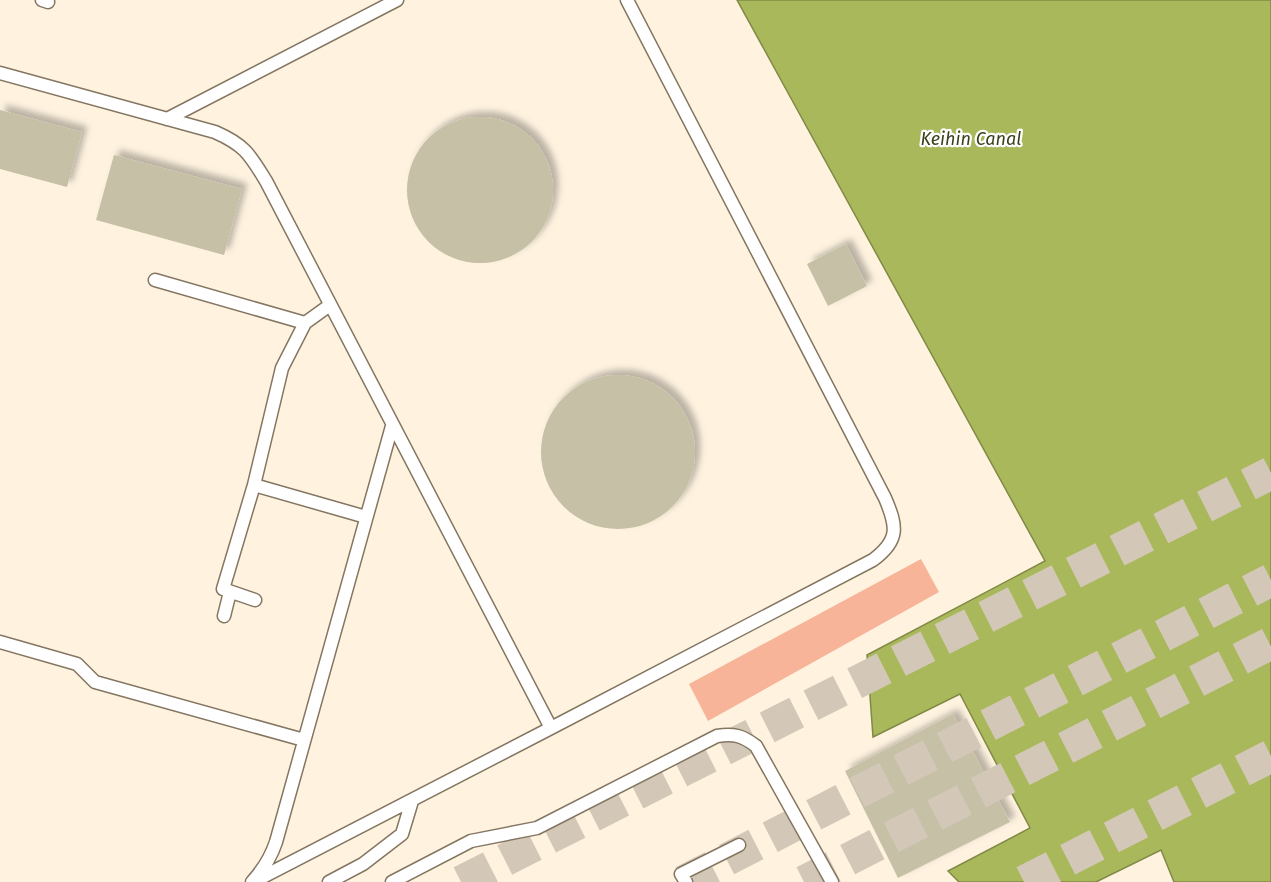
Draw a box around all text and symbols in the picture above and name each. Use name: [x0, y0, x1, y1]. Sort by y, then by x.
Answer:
water label: Keihin Canal: [921, 128, 1021, 150]

